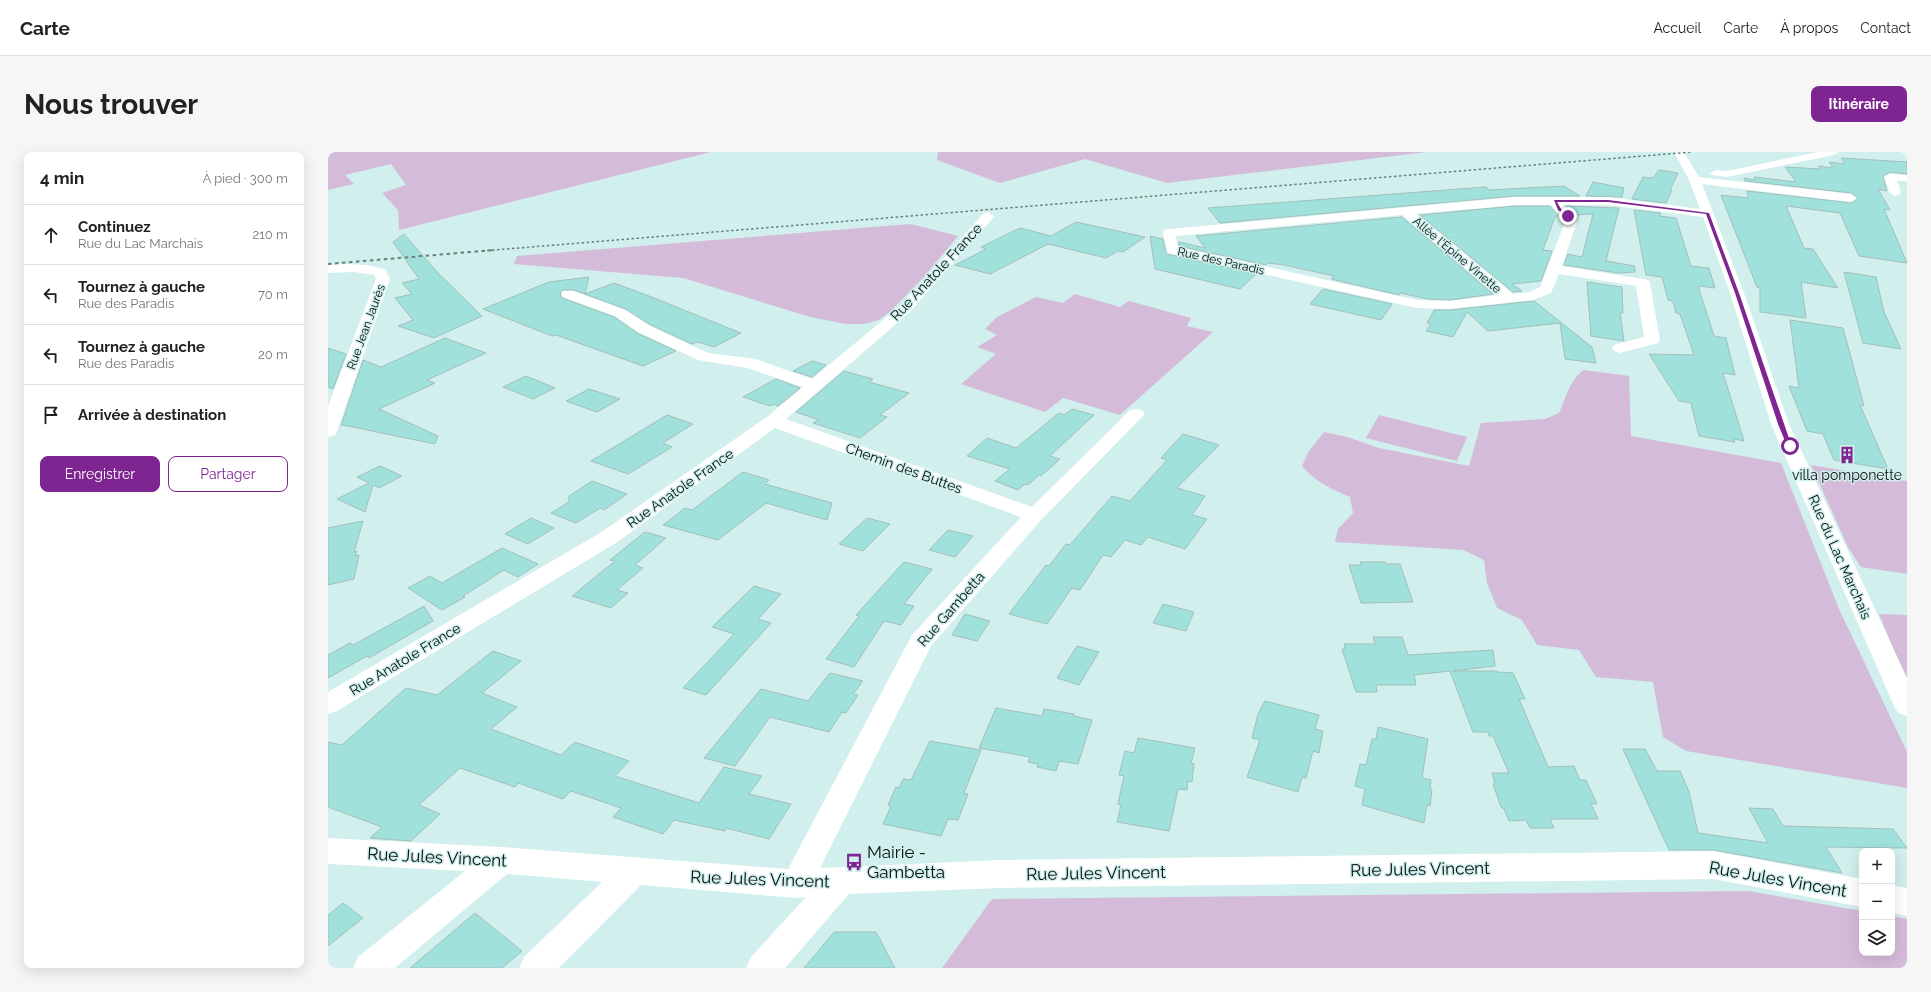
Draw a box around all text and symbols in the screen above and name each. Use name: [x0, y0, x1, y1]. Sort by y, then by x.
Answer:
text: Carte: [20, 17, 70, 39]
text: Accueil: [1653, 20, 1701, 36]
text: Carte: [1723, 20, 1758, 36]
text: À propos: [1780, 20, 1838, 36]
text: Contact: [1860, 20, 1911, 36]
button: Itinéraire: [1811, 86, 1907, 122]
text: Nous trouver: [24, 88, 198, 121]
text: 4 min: [40, 168, 84, 188]
text: À pied · 300 m: [203, 171, 288, 186]
route end: [1559, 207, 1577, 225]
street label: Allée l'Épine Vinette: [1410, 214, 1504, 296]
text: Continuez: [78, 218, 151, 236]
street label: Rue Anatole France: [887, 220, 985, 324]
icon: ahead: [40, 224, 62, 246]
text: 210 m: [252, 227, 288, 242]
text: Rue du Lac Marchais: [78, 236, 203, 251]
street label: Rue des Paradis: [1176, 244, 1266, 278]
text: Tournez à gauche: [78, 278, 205, 296]
street label: Rue Jean Jaurès: [344, 282, 388, 372]
icon: left: [40, 284, 62, 306]
text: 70 m: [258, 287, 288, 302]
text: Rue des Paradis: [78, 296, 174, 311]
text: Tournez à gauche: [78, 338, 205, 356]
icon: left: [40, 344, 62, 366]
text: 20 m: [258, 347, 288, 362]
text: Rue des Paradis: [78, 356, 174, 371]
icon: arrive: [40, 404, 62, 426]
text: Arrivée à destination: [78, 406, 226, 424]
route start: [1781, 437, 1799, 455]
street label: Chemin des Buttes: [844, 439, 965, 497]
street label: Rue Anatole France: [624, 445, 736, 531]
building icon: villa pomponette: [1837, 445, 1857, 465]
button: Enregistrer: [40, 456, 160, 492]
button: Partager: [168, 456, 288, 492]
place label: villa pomponette: [1792, 467, 1902, 483]
street label: Rue du Lac Marchais: [1805, 492, 1875, 622]
street label: Rue Gambetta: [914, 568, 988, 650]
street label: Rue Anatole France: [347, 620, 463, 698]
place label: Mairie - Gambetta: [867, 842, 945, 882]
street label: Rue Jules Vincent: [367, 843, 508, 871]
map controls: [1859, 848, 1895, 956]
button: +: [1859, 848, 1895, 884]
bus stop icon: Mairie - Gambetta: [844, 852, 864, 872]
street label: Rue Jules Vincent: [1708, 857, 1849, 901]
street label: Rue Jules Vincent: [1350, 858, 1490, 880]
street label: Rue Jules Vincent: [1026, 862, 1166, 884]
street label: Rue Jules Vincent: [690, 867, 830, 891]
button: −: [1859, 884, 1895, 920]
button: layers: [1859, 920, 1895, 956]

